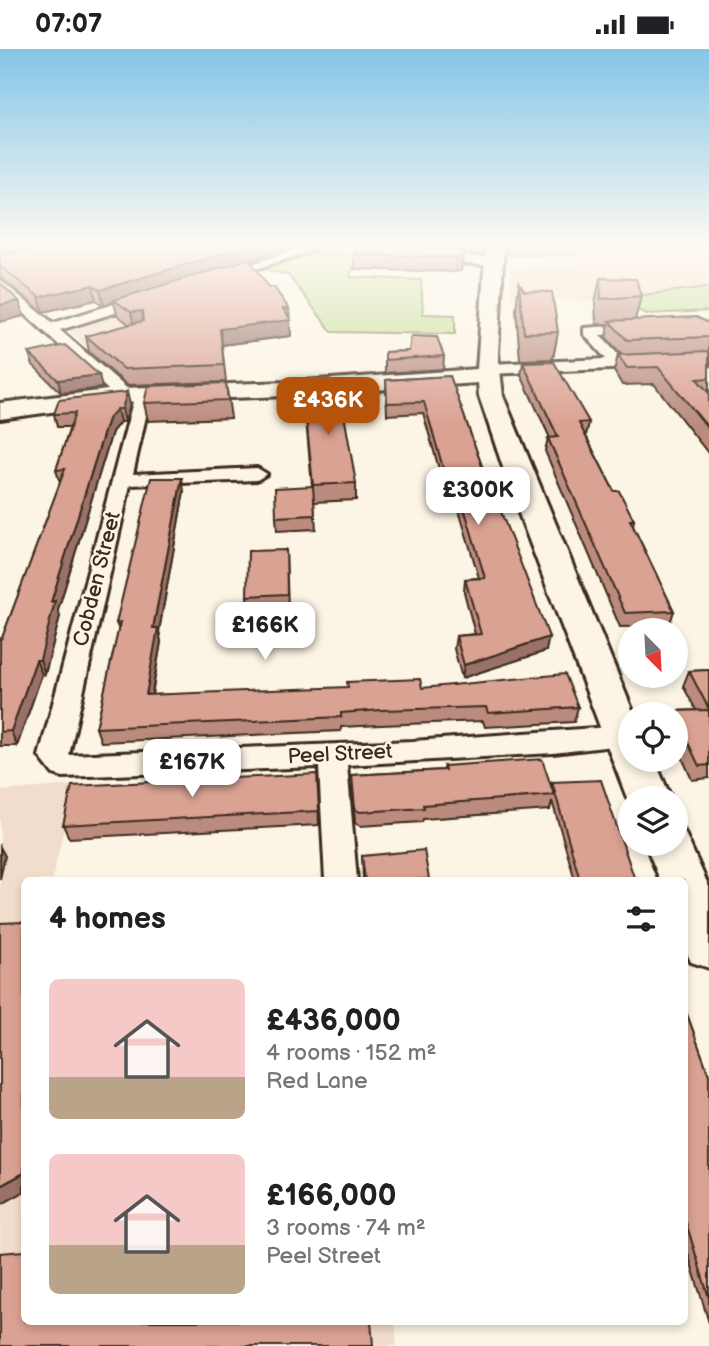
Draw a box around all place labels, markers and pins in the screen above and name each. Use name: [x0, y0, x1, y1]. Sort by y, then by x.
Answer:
pin: £436K: [279, 377, 377, 437]
pin: £300K: [429, 468, 527, 527]
pin: £166K: [216, 603, 314, 662]
pin: £167K: [143, 739, 241, 799]

